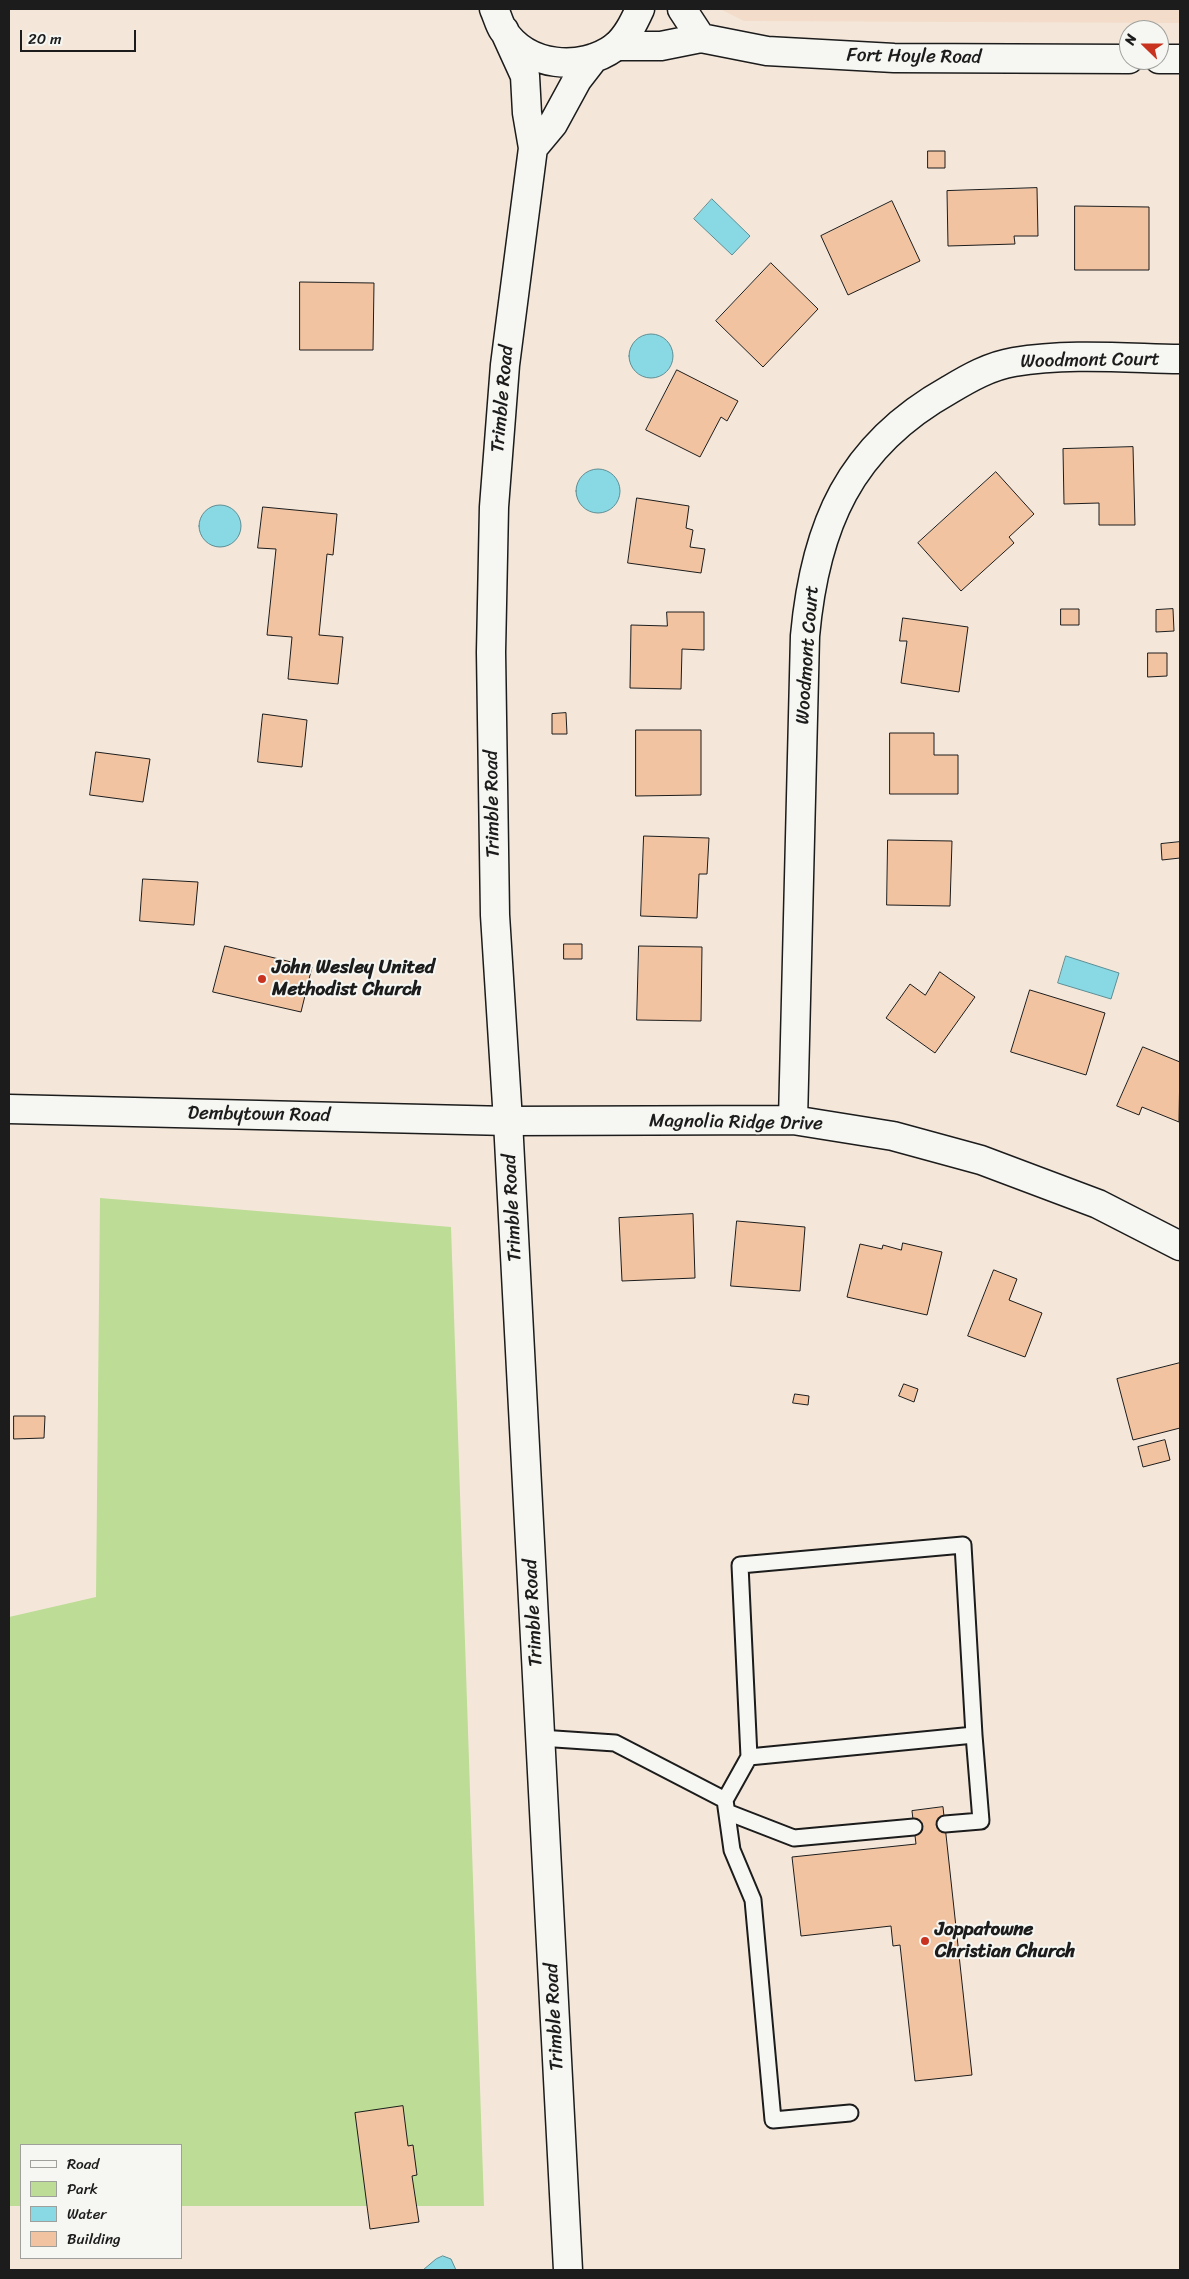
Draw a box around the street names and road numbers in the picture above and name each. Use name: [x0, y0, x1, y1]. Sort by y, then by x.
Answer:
street label: Fort Hoyle Road: [846, 44, 982, 70]
street label: Trimble Road: [487, 344, 519, 454]
street label: Woodmont Court: [1020, 348, 1160, 374]
street label: Woodmont Court: [792, 585, 824, 725]
street label: Trimble Road: [481, 750, 505, 858]
street label: Dembytown Road: [187, 1102, 331, 1128]
street label: Magnolia Ridge Drive: [649, 1110, 823, 1136]
street label: Trimble Road: [499, 1154, 527, 1262]
street label: Trimble Road: [520, 1559, 548, 1667]
street label: Trimble Road: [541, 1963, 569, 2071]

